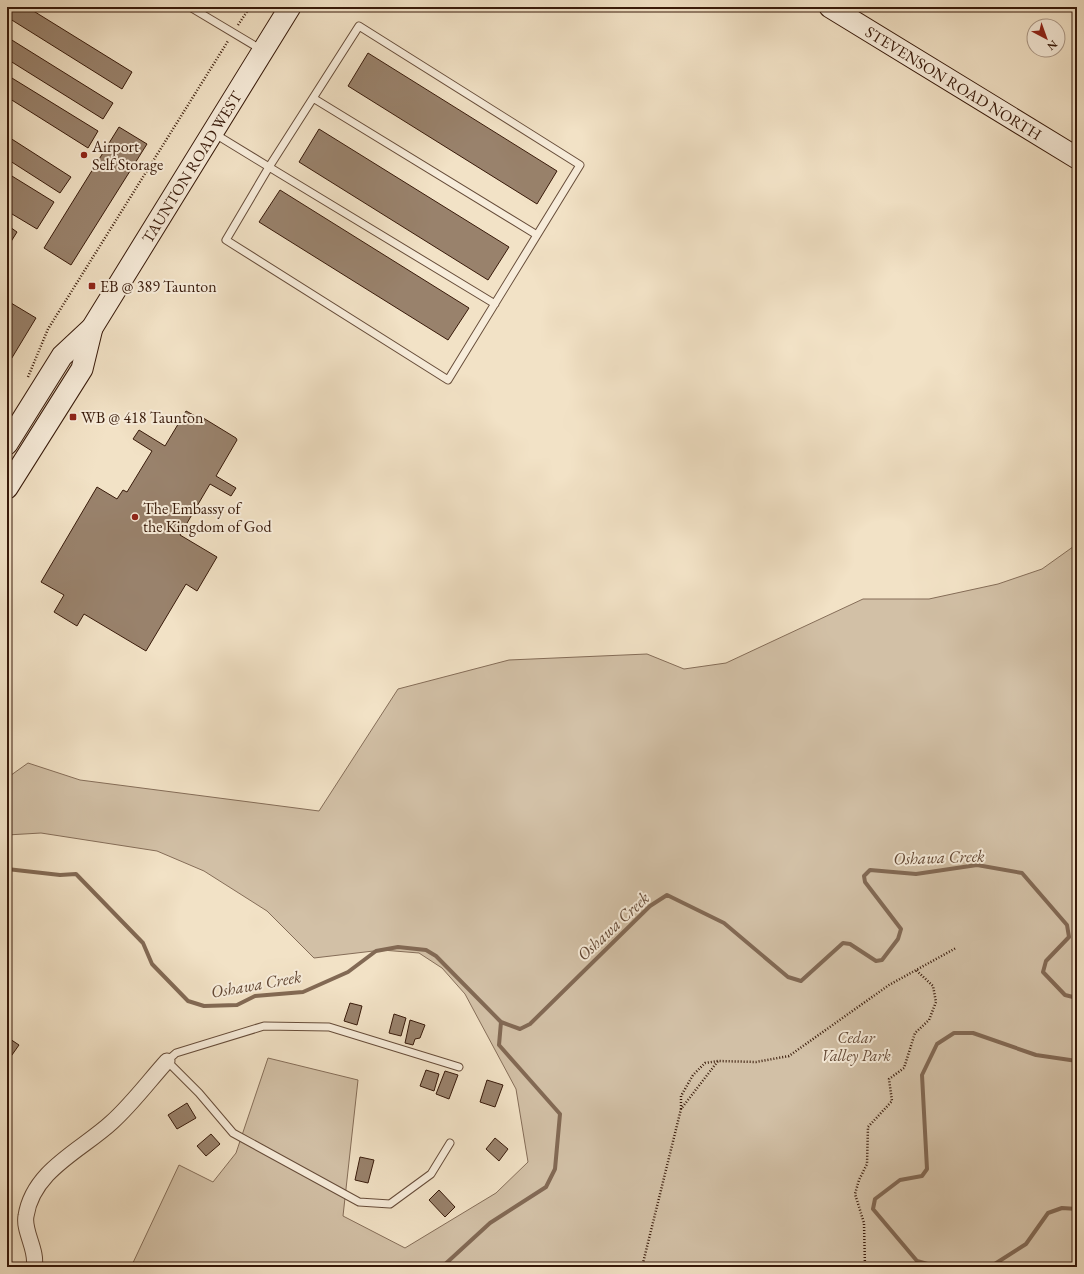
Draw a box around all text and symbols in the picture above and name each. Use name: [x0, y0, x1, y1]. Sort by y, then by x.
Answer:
north arrow: [1026, 18, 1066, 58]
street label: STEVENSON ROAD NORTH: [861, 21, 1046, 145]
text: N: [1045, 37, 1061, 54]
street label: TAUNTON ROAD WEST: [137, 87, 247, 247]
place label: Airport Self Storage: [91, 136, 163, 175]
marker: Airport Self Storage: [79, 150, 89, 160]
place label: EB @ 389 Taunton: [100, 276, 217, 297]
marker: EB @ 389 Taunton: [87, 281, 97, 291]
place label: WB @ 418 Taunton: [81, 407, 204, 428]
marker: WB @ 418 Taunton: [68, 412, 78, 422]
place label: The Embassy of the Kingdom of God: [143, 498, 272, 537]
marker: The Embassy of the Kingdom of God: [130, 512, 140, 522]
water label: Oshawa Creek: [893, 844, 985, 870]
water label: Oshawa Creek: [572, 887, 654, 965]
water label: Oshawa Creek: [209, 965, 303, 1003]
park label: Cedar Valley Park: [821, 1027, 891, 1066]

